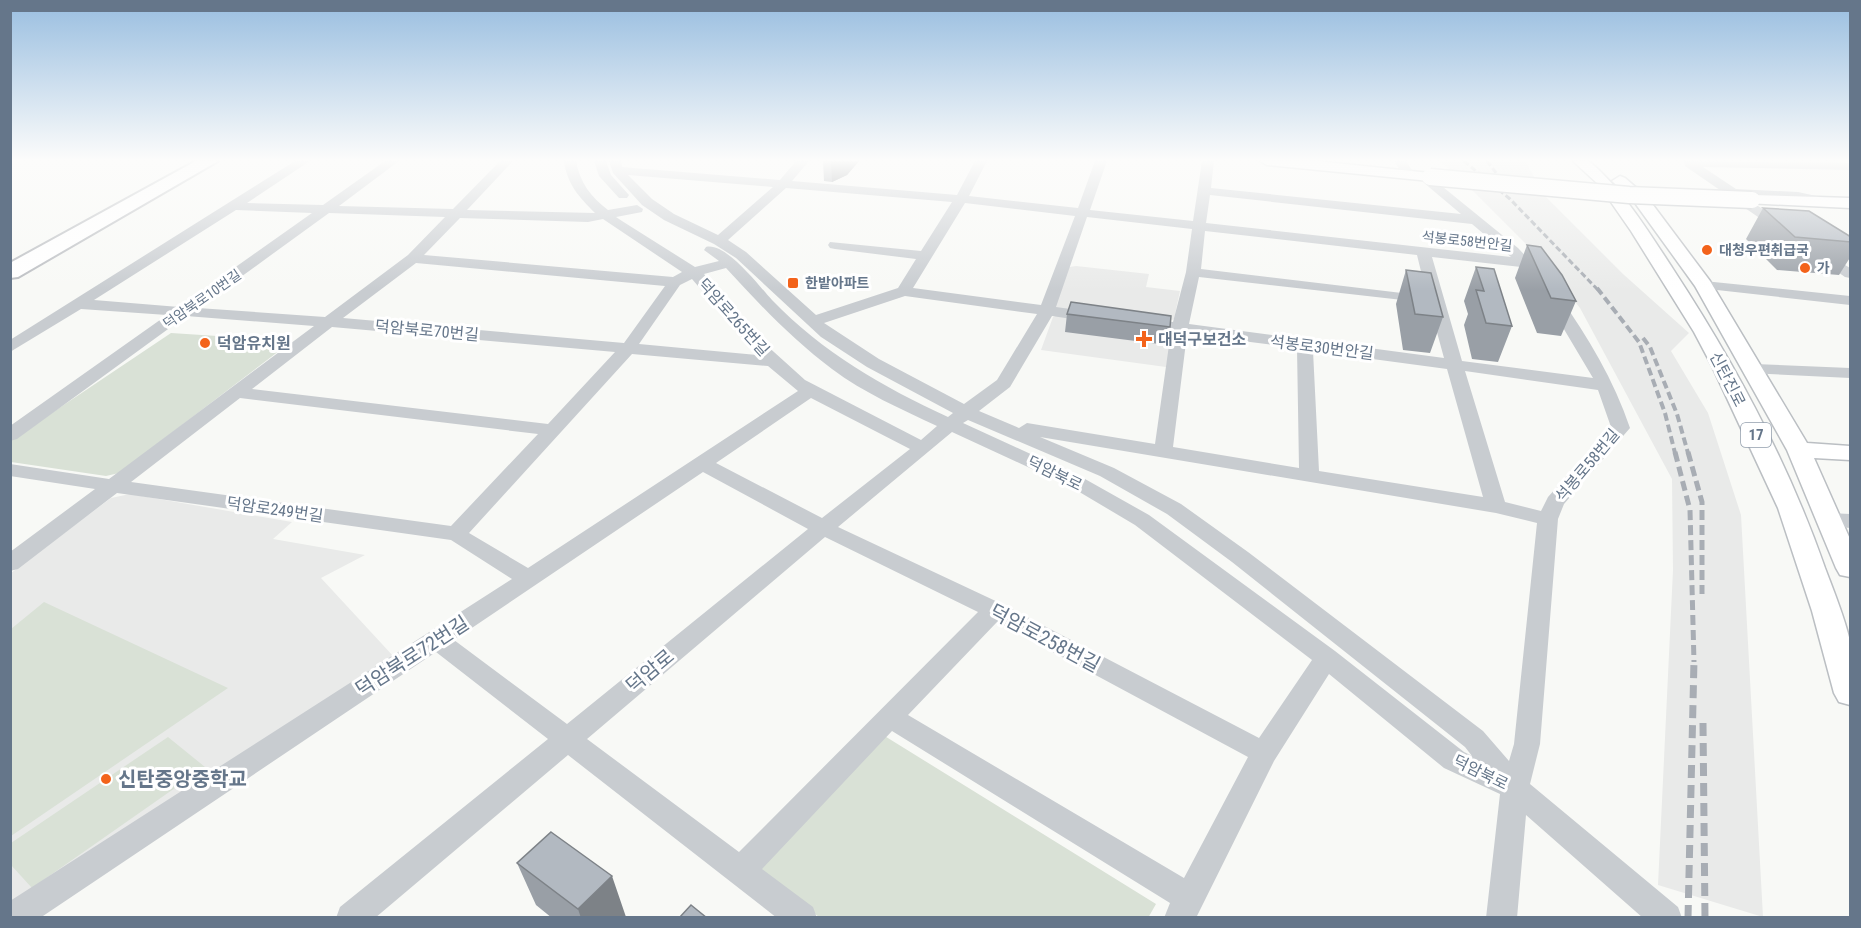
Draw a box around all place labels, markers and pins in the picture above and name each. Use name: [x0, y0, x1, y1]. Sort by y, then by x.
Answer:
place label: 대청우편취급국: [1719, 242, 1809, 258]
marker: 대청우편취급국: [1700, 243, 1714, 257]
place label: 가: [1817, 260, 1830, 276]
marker: 가: [1798, 261, 1812, 275]
place label: 한밭아파트: [805, 275, 870, 291]
marker: 한밭아파트: [786, 276, 800, 290]
marker: 대덕구보건소: [1135, 330, 1153, 348]
place label: 대덕구보건소: [1158, 330, 1247, 349]
place label: 덕암유치원: [217, 334, 291, 353]
marker: 덕암유치원: [198, 336, 212, 350]
place label: 신탄중앙중학교: [118, 767, 247, 791]
marker: 신탄중앙중학교: [99, 772, 113, 786]

